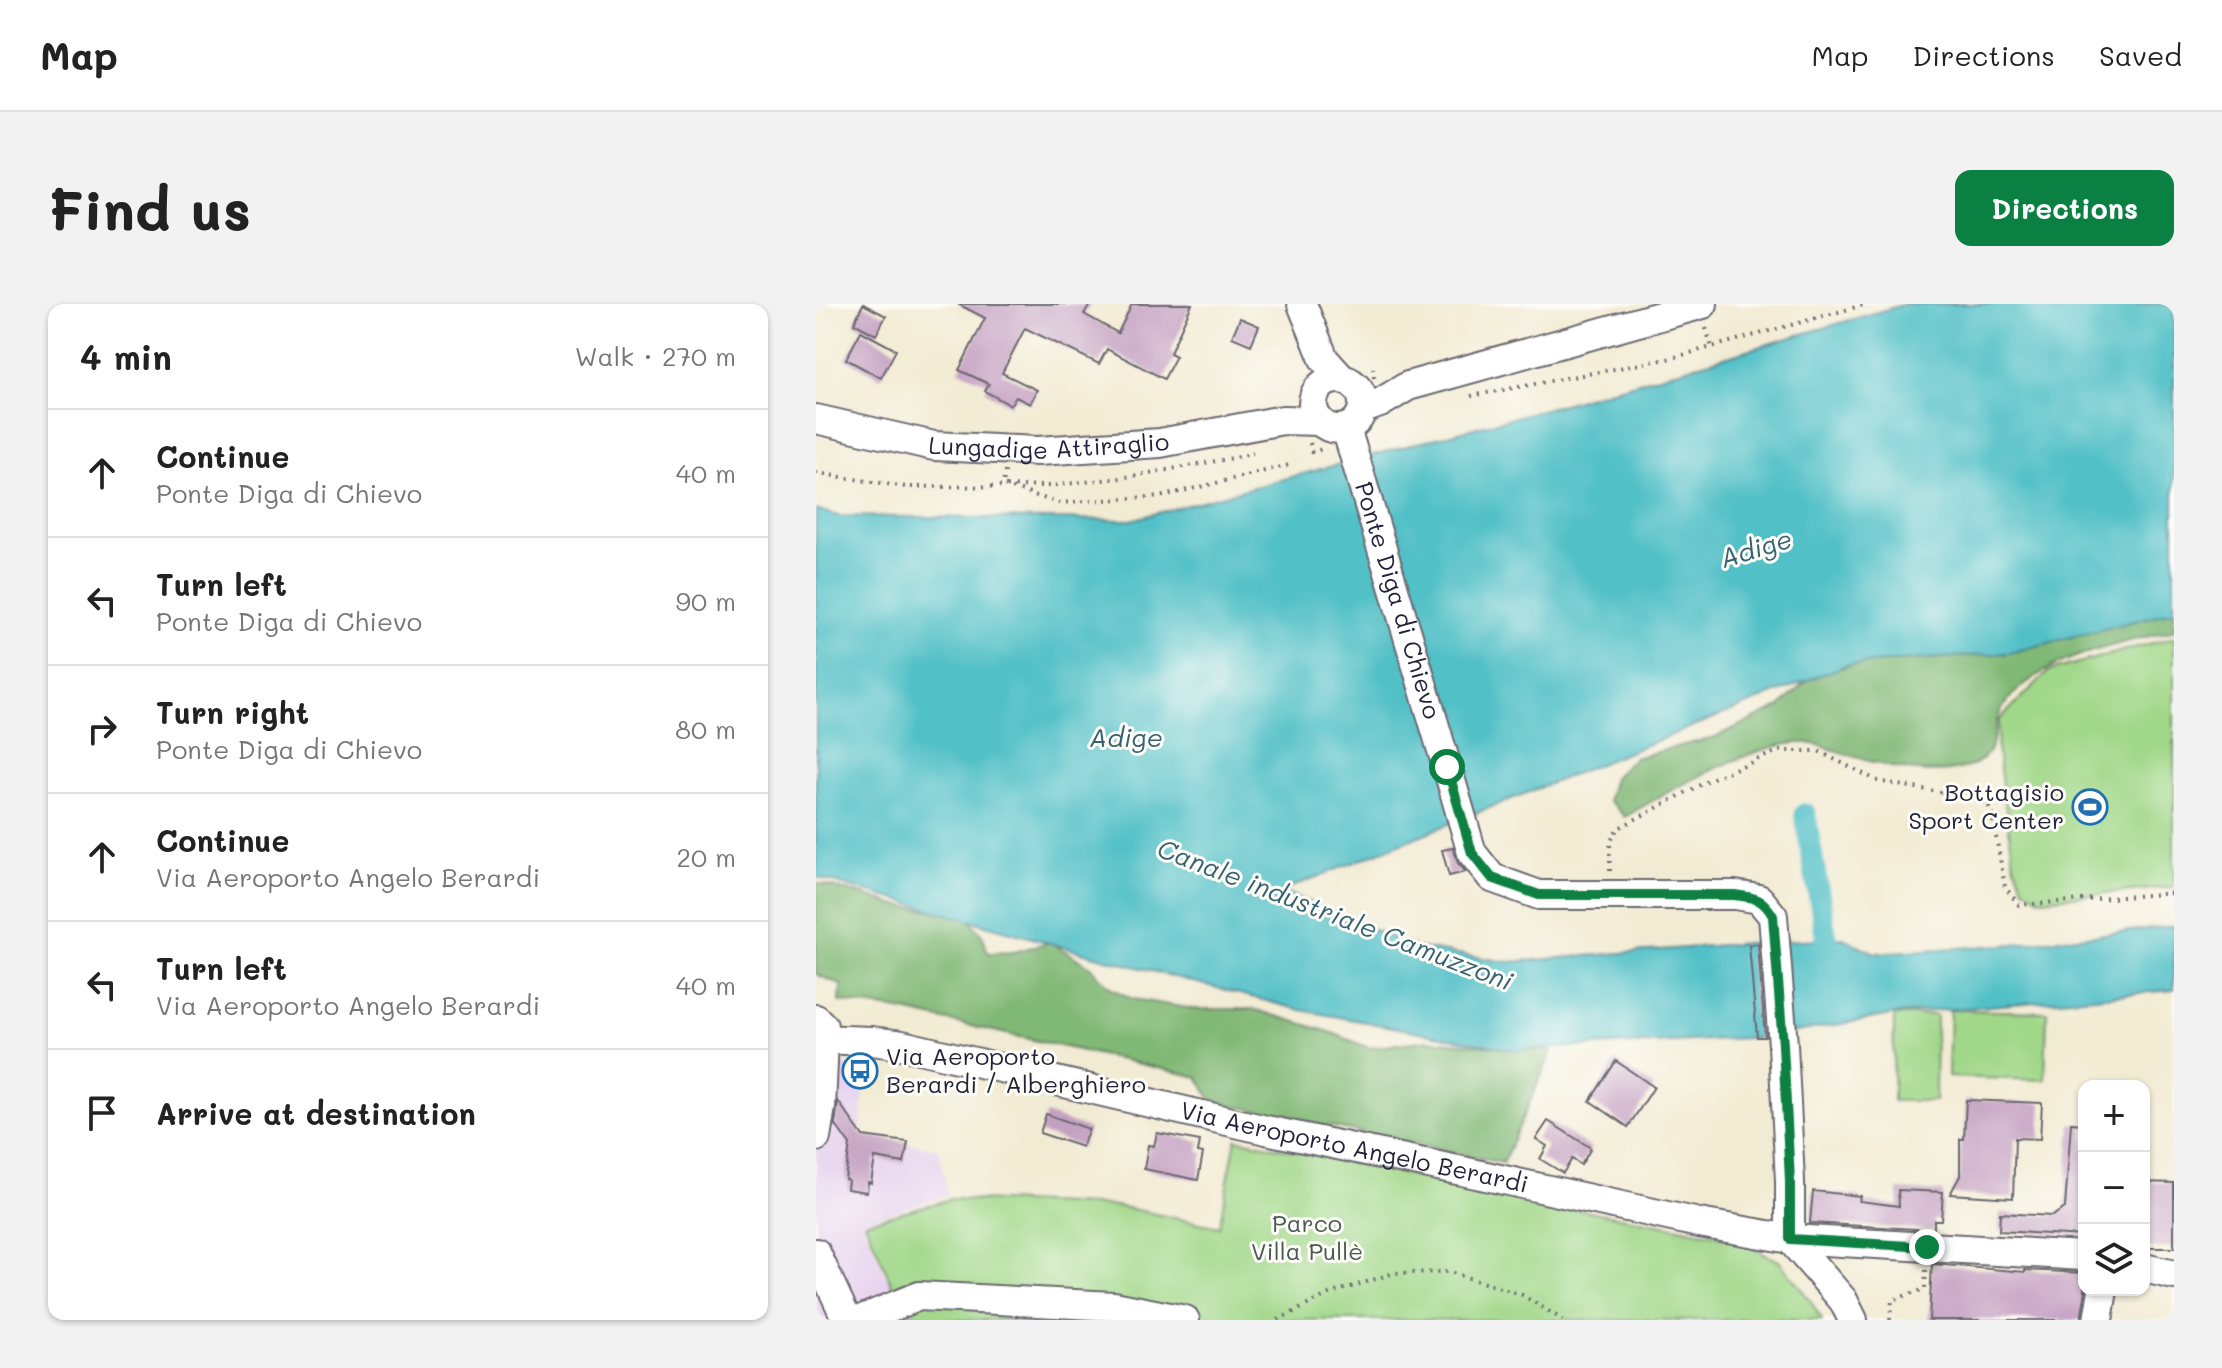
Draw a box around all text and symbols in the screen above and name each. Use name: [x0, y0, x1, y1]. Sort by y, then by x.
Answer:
text: Map: [40, 30, 118, 80]
text: Map: [1812, 37, 1869, 73]
text: Directions: [1913, 37, 2055, 73]
text: Saved: [2099, 37, 2182, 73]
button: Directions: [1955, 170, 2174, 246]
text: Find us: [48, 172, 251, 245]
text: 4 min: [80, 334, 172, 379]
text: Walk · 270 m: [575, 339, 736, 373]
street label: Lungadige Attiraglio: [928, 425, 1171, 465]
text: Continue: [156, 436, 289, 476]
icon: ahead: [80, 451, 124, 495]
text: 40 m: [676, 456, 736, 490]
text: Ponte Diga di Chievo: [156, 476, 422, 510]
street label: Ponte Diga di Chievo: [1349, 478, 1449, 722]
water label: Adige: [1716, 521, 1796, 575]
text: Turn left: [156, 564, 287, 604]
icon: left: [80, 579, 124, 623]
text: 90 m: [676, 584, 736, 618]
text: Ponte Diga di Chievo: [156, 604, 422, 638]
text: Turn right: [156, 692, 309, 732]
icon: right: [80, 707, 124, 751]
text: 80 m: [675, 712, 736, 746]
water label: Adige: [1089, 720, 1163, 754]
text: Ponte Diga di Chievo: [156, 732, 422, 766]
route start: [1429, 749, 1465, 785]
place label: Bottagisio Sport Center: [1908, 776, 2064, 835]
sports icon: Bottagisio Sport Center: [2071, 788, 2109, 826]
text: Continue: [156, 820, 289, 860]
water label: Canale industriale Camuzzoni: [1153, 830, 1518, 998]
icon: ahead: [80, 835, 124, 879]
text: 20 m: [676, 840, 736, 874]
text: Via Aeroporto Angelo Berardi: [156, 860, 540, 894]
text: Turn left: [156, 948, 287, 988]
icon: left: [80, 963, 124, 1007]
text: 40 m: [676, 968, 736, 1002]
text: Via Aeroporto Angelo Berardi: [156, 988, 540, 1022]
place label: Via Aeroporto Berardi / Alberghiero: [886, 1040, 1146, 1099]
bus stop icon: Via Aeroporto Berardi / Alberghiero: [841, 1052, 879, 1090]
map controls: [2078, 1080, 2150, 1296]
button: +: [2078, 1080, 2150, 1152]
icon: arrive: [80, 1091, 124, 1135]
text: Arrive at destination: [156, 1093, 476, 1133]
street label: Via Aeroporto Angelo Berardi: [1178, 1094, 1531, 1199]
button: −: [2078, 1152, 2150, 1224]
park label: Parco Villa Pullè: [1251, 1207, 1363, 1266]
button: layers: [2078, 1224, 2150, 1296]
route end: [1909, 1229, 1945, 1265]

